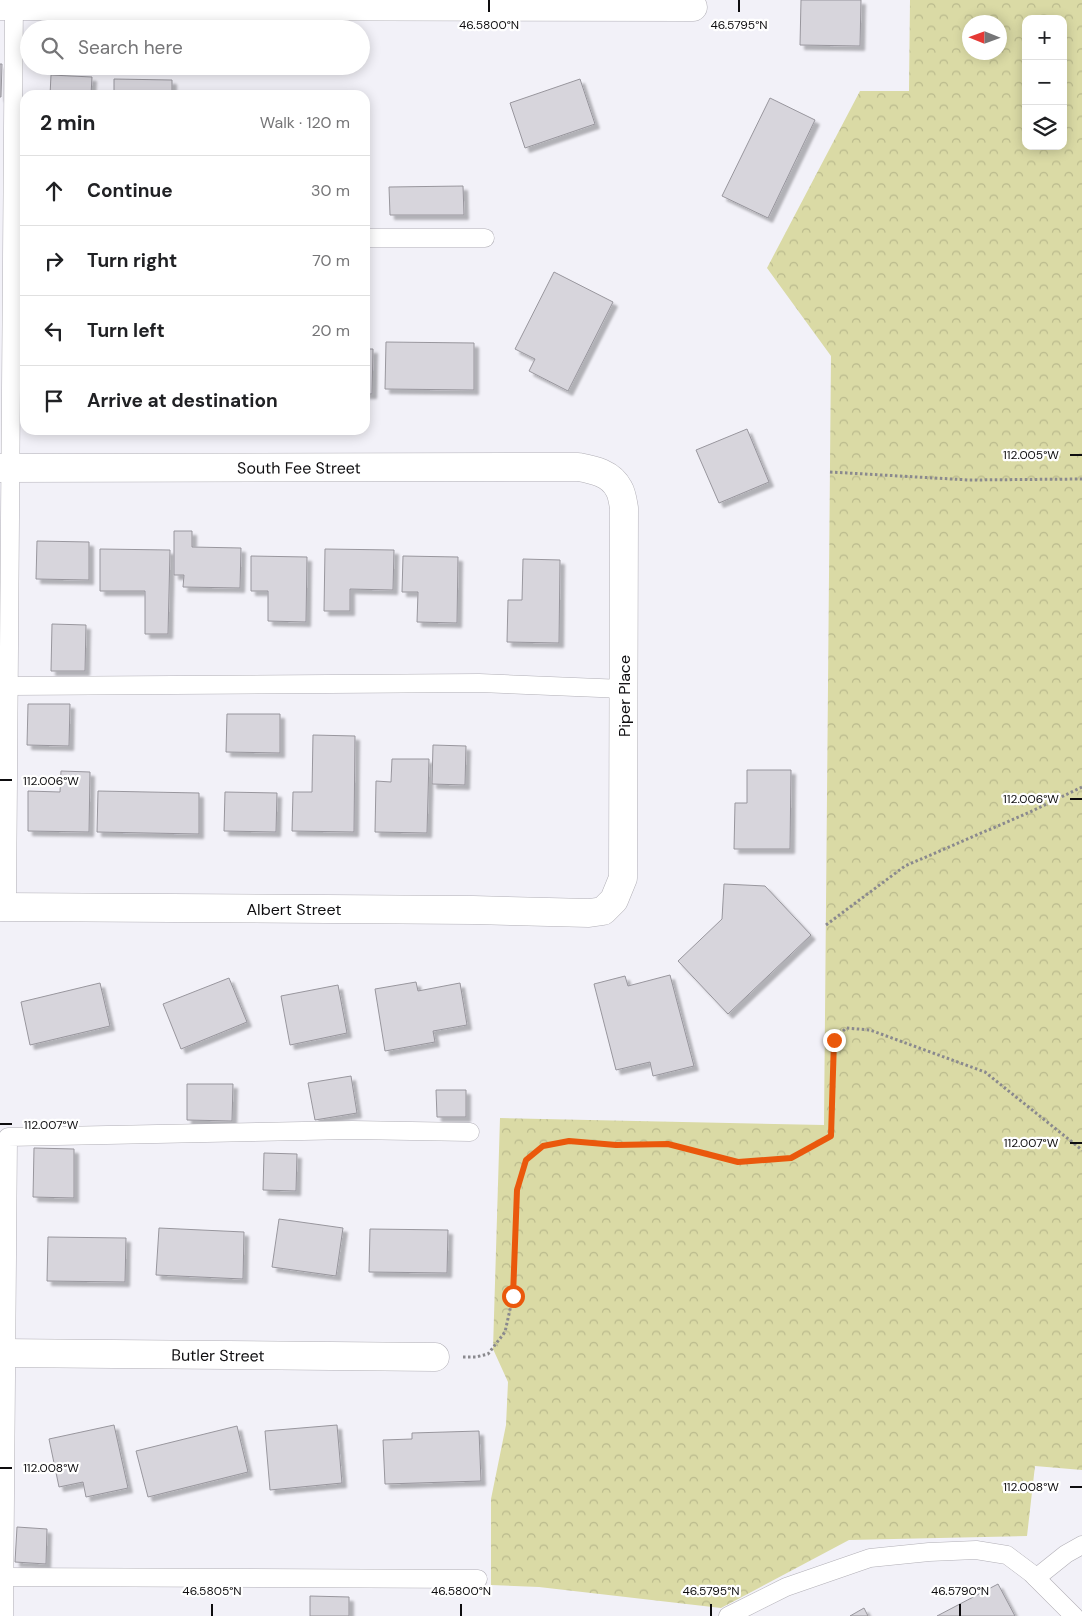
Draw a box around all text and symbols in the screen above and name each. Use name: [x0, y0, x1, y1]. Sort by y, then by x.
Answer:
north arrow: [962, 15, 1007, 60]
map controls: [1022, 15, 1067, 150]
button: +: [1022, 15, 1067, 60]
text: 46.5800°N: [459, 17, 519, 33]
text: 46.5795°N: [710, 17, 768, 33]
search box: [20, 20, 370, 75]
icon: search: [38, 34, 66, 62]
text: Search here: [78, 35, 183, 60]
button: −: [1022, 60, 1067, 105]
button: layers: [1022, 105, 1067, 150]
text: 2 min: [40, 109, 96, 137]
text: Walk · 120 m: [260, 112, 350, 133]
icon: ahead: [40, 177, 68, 205]
text: Continue: [87, 178, 173, 203]
text: 30 m: [311, 180, 350, 201]
icon: right: [40, 247, 68, 275]
text: Turn right: [87, 248, 177, 273]
text: 70 m: [312, 250, 350, 271]
icon: left: [40, 317, 68, 345]
text: Turn left: [87, 318, 165, 343]
text: 20 m: [311, 320, 350, 341]
icon: arrive: [40, 387, 68, 415]
text: Arrive at destination: [87, 388, 278, 413]
text: 112.005°W: [1003, 447, 1059, 463]
street label: South Fee Street: [237, 457, 361, 479]
street label: Piper Place: [614, 655, 635, 737]
text: 112.006°W: [23, 773, 79, 789]
text: 112.006°W: [1003, 791, 1059, 807]
street label: Albert Street: [246, 899, 342, 920]
route end: [823, 1029, 846, 1052]
text: 112.007°W: [24, 1117, 79, 1133]
text: 112.007°W: [1004, 1135, 1059, 1151]
route start: [502, 1285, 525, 1308]
street label: Butler Street: [171, 1345, 265, 1366]
text: 112.008°W: [23, 1460, 79, 1476]
text: 112.008°W: [1003, 1479, 1059, 1495]
text: 46.5805°N: [182, 1583, 242, 1599]
text: 46.5800°N: [431, 1583, 491, 1599]
text: 46.5795°N: [682, 1583, 740, 1599]
text: 46.5790°N: [931, 1583, 989, 1599]

